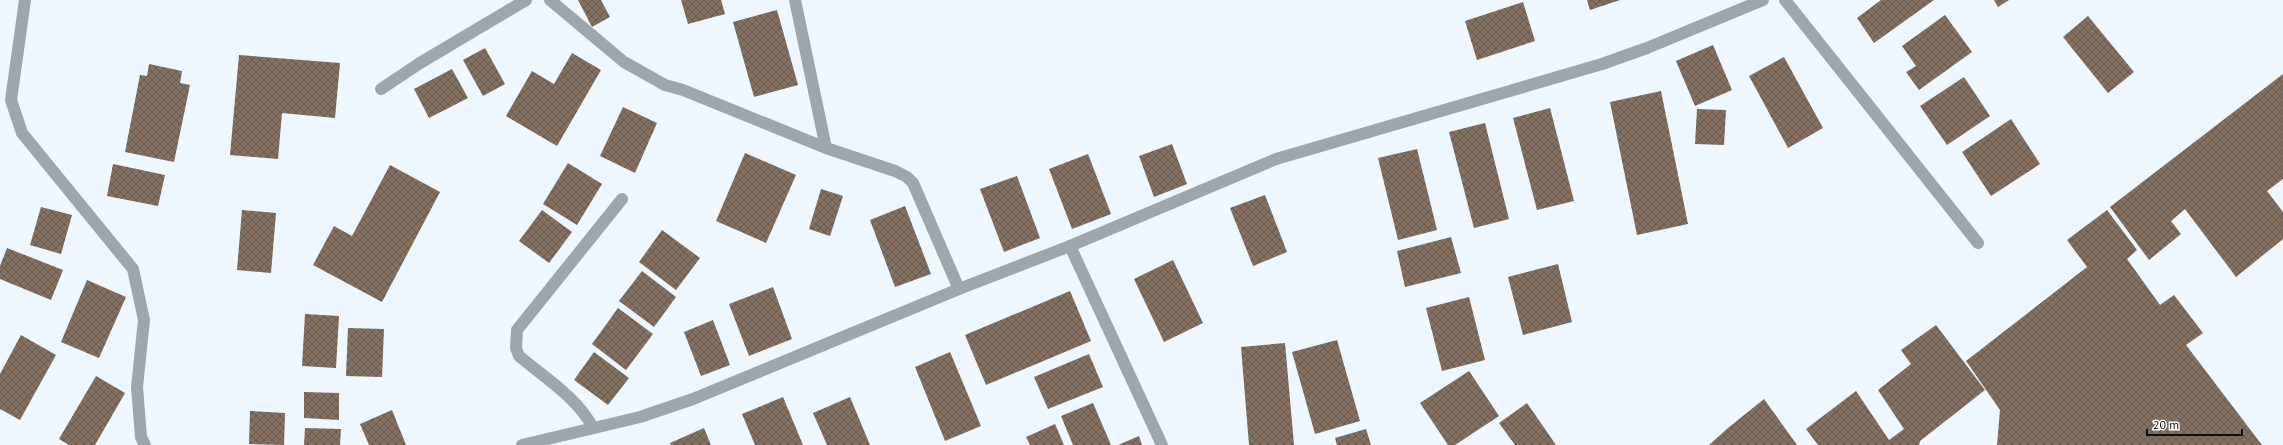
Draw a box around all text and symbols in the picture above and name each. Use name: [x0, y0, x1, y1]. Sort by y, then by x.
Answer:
scale bar: [2147, 411, 2242, 437]
text: 20 m: [2153, 417, 2179, 432]

